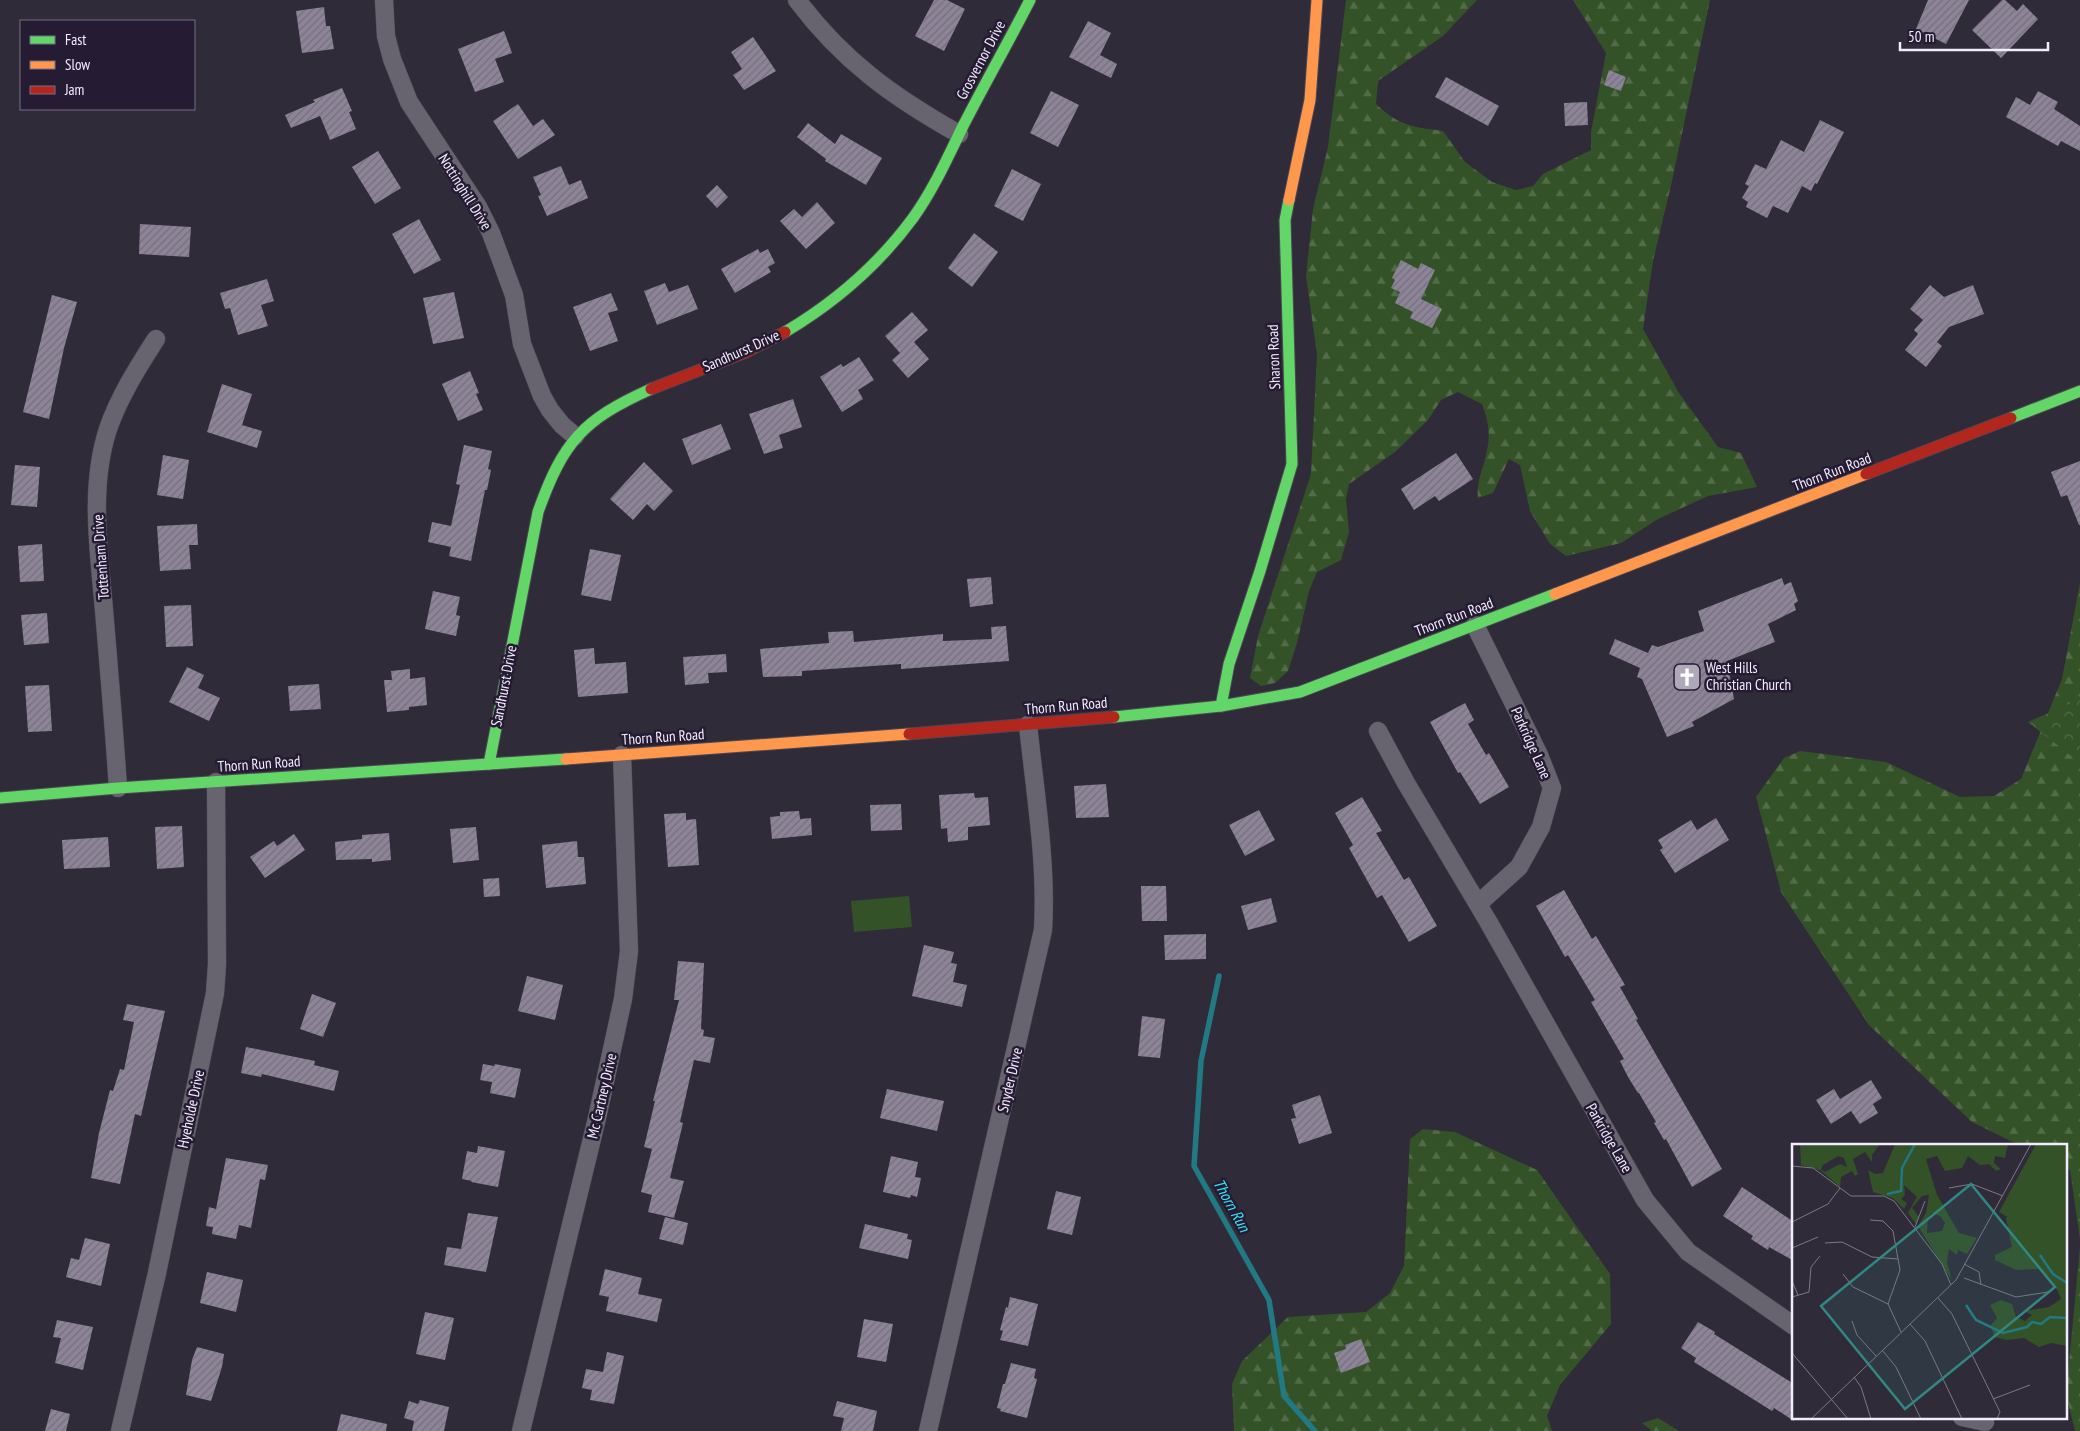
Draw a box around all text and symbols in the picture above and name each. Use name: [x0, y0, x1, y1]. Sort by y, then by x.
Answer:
street label: Grosvernor Drive: [952, 17, 1009, 103]
legend: [20, 20, 195, 110]
scale bar: [1900, 20, 2048, 52]
text: 50 m: [1908, 27, 1934, 46]
text: Fast: [65, 30, 86, 49]
text: Slow: [65, 55, 90, 74]
text: Jam: [64, 80, 84, 99]
street label: Nottinghill Drive: [434, 150, 496, 233]
street label: Sharon Road: [1263, 324, 1284, 390]
street label: Sandhurst Drive: [699, 325, 782, 376]
street label: Thorn Run Road: [1790, 448, 1874, 495]
street label: Tottenham Drive: [88, 514, 113, 600]
street label: Thorn Run Road: [1412, 593, 1496, 640]
street label: Sandhurst Drive: [486, 644, 521, 728]
place label: West Hills Christian Church: [1706, 658, 1791, 694]
church icon: West Hills Christian Church: [1672, 662, 1702, 692]
street label: Thorn Run Road: [1024, 692, 1108, 719]
street label: Parkridge Lane: [1507, 704, 1556, 782]
street label: Thorn Run Road: [621, 724, 705, 749]
street label: Thorn Run Road: [217, 751, 301, 776]
street label: Snyder Drive: [993, 1046, 1026, 1114]
street label: Mc Cartney Drive: [582, 1051, 621, 1141]
street label: Hyeholde Drive: [173, 1068, 208, 1150]
street label: Parkridge Lane: [1582, 1100, 1637, 1176]
inset map: [1792, 1144, 2068, 1418]
water label: Thorn Run: [1209, 1175, 1255, 1236]

